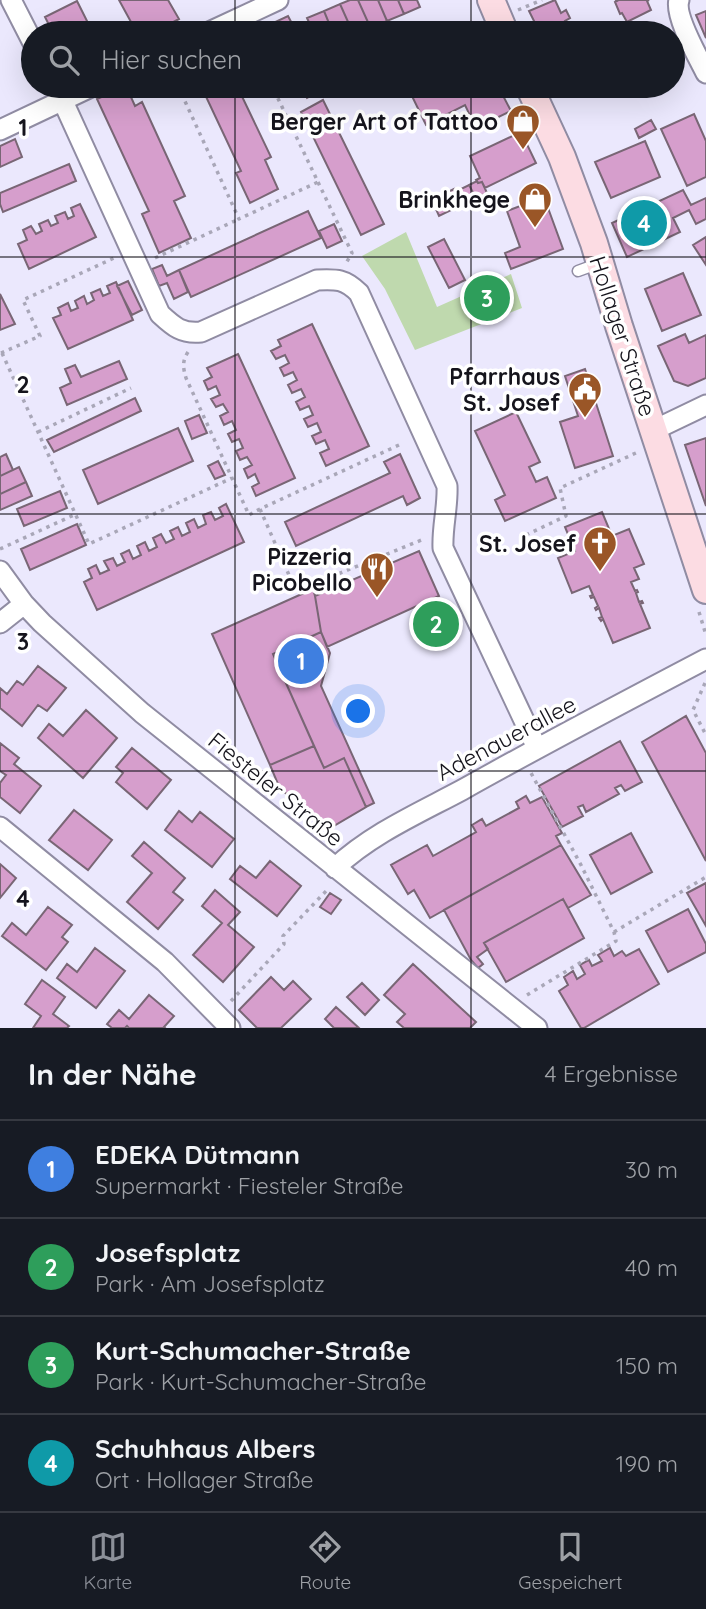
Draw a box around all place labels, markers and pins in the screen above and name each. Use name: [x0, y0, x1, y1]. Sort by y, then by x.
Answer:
shop icon: Berger Art of Tattoo: [504, 102, 542, 151]
place label: Berger Art of Tattoo: [270, 107, 498, 136]
shop icon: Brinkhege: [516, 180, 554, 229]
place label: Brinkhege: [398, 185, 510, 214]
pin: 4: [621, 197, 667, 249]
pin: 3: [464, 272, 510, 324]
place label: Pfarrhaus St. Josef: [449, 362, 560, 417]
public building icon: Pfarrhaus St. Josef: [566, 370, 604, 419]
church icon: St. Josef: [581, 524, 619, 573]
place label: St. Josef: [479, 529, 576, 558]
place label: Pizzeria Picobello: [252, 542, 352, 597]
restaurant icon: Pizzeria Picobello: [358, 550, 396, 599]
pin: 2: [413, 598, 459, 650]
pin: 1: [278, 635, 324, 687]

